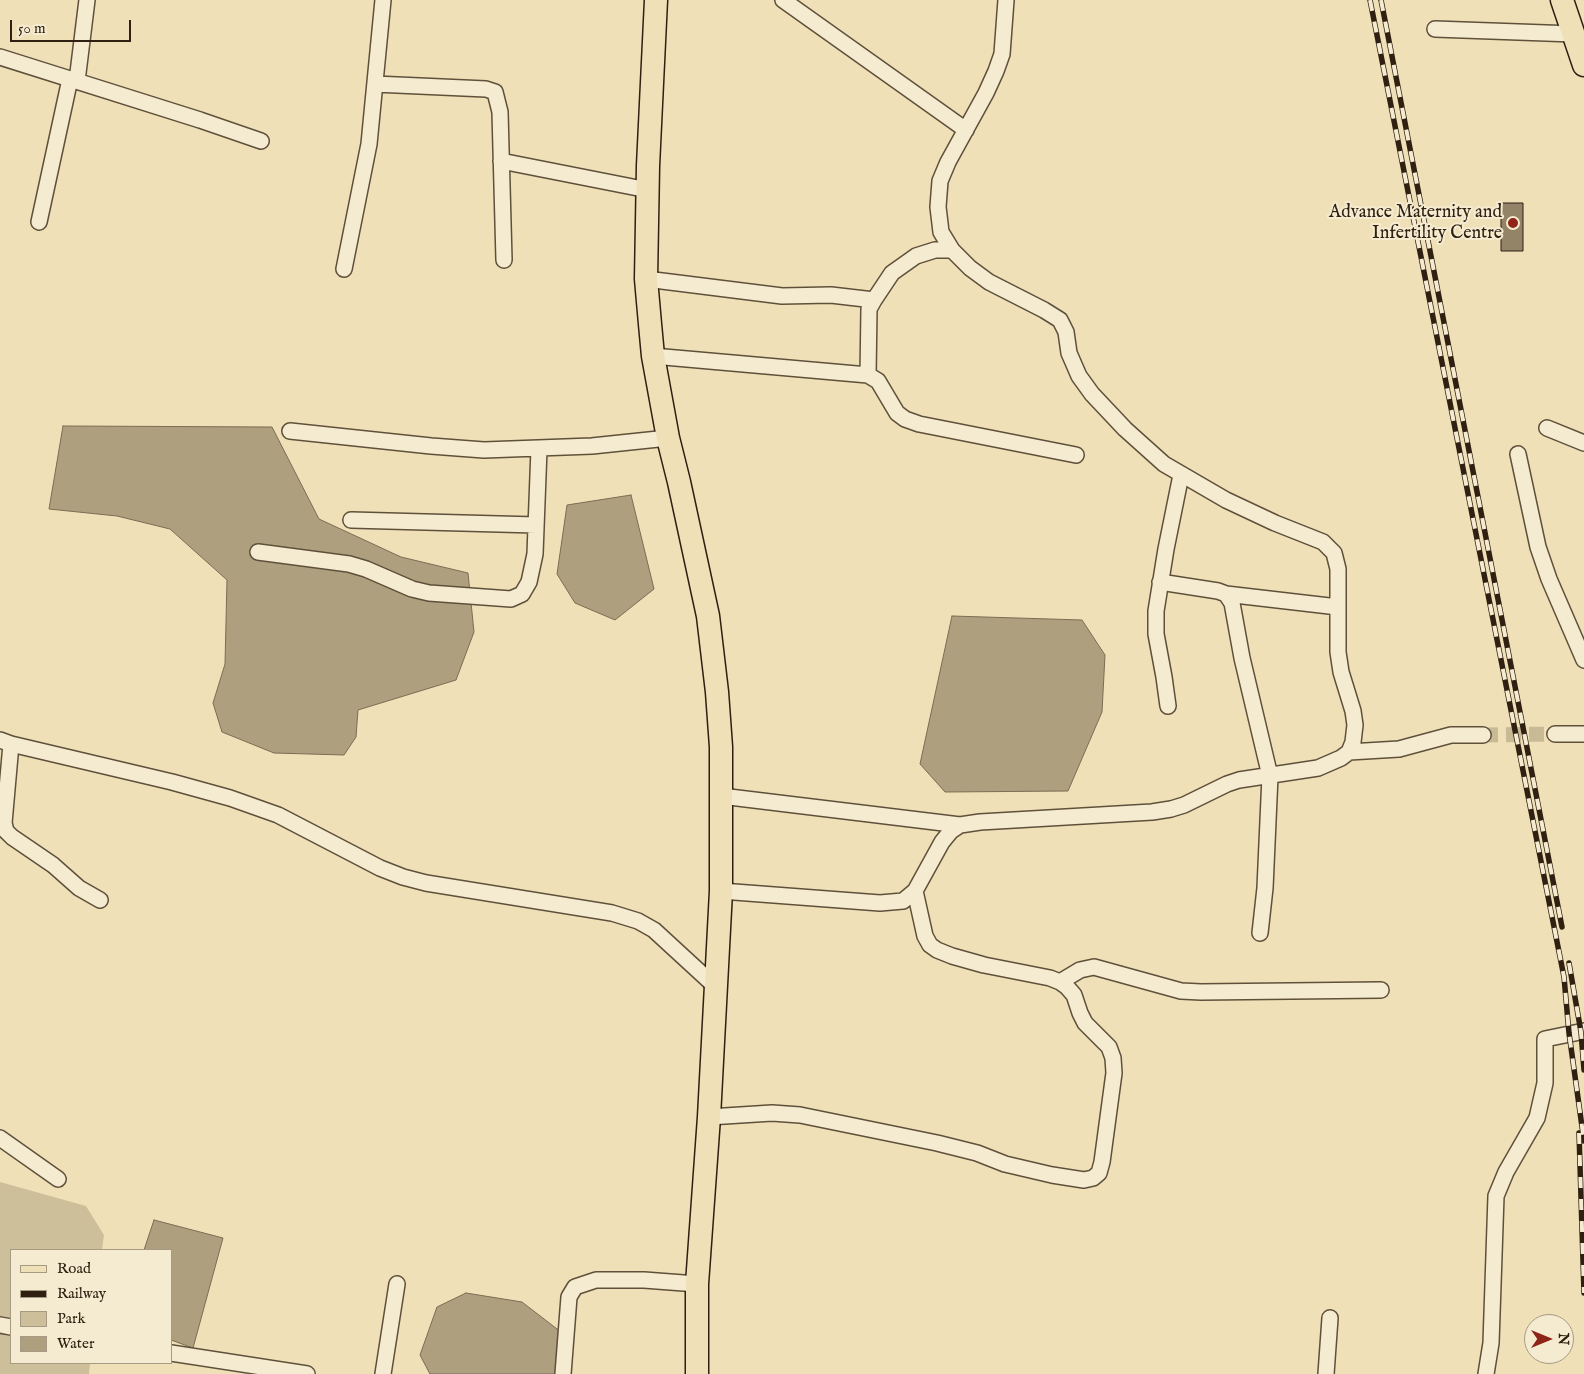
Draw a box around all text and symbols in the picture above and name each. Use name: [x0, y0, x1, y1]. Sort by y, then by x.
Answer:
scale bar: [12, 10, 134, 42]
text: 50 m: [18, 19, 46, 38]
place label: Advance Maternity and Infertility Centre: [1329, 202, 1502, 244]
marker: Advance Maternity and Infertility Centre: [1506, 216, 1520, 230]
legend: [10, 1249, 172, 1364]
text: Road: [57, 1259, 91, 1278]
text: Railway: [57, 1284, 106, 1303]
text: Park: [57, 1309, 86, 1328]
north arrow: [1524, 1314, 1574, 1364]
text: N: [1554, 1333, 1572, 1345]
text: Water: [57, 1334, 94, 1353]

